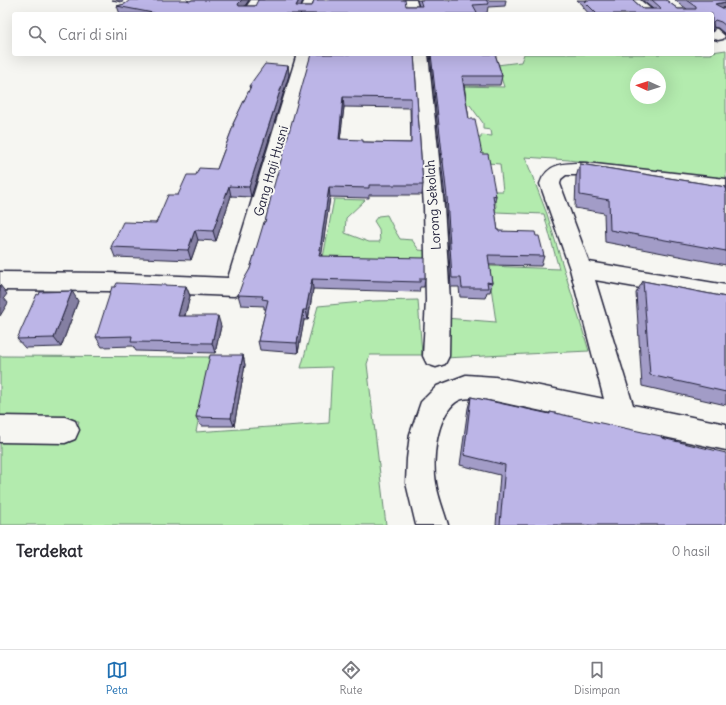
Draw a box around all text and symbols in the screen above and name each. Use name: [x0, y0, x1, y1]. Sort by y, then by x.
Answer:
search box: [12, 12, 714, 56]
icon: search: [26, 23, 48, 45]
text: Cari di sini: [58, 25, 127, 44]
north arrow: [630, 68, 666, 104]
street label: Gang Haji Husni: [250, 124, 292, 218]
street label: Lorong Sekolah: [421, 159, 445, 251]
text: Terdekat: [16, 540, 83, 562]
text: 0 hasil: [672, 543, 710, 560]
tab: Peta: [106, 659, 128, 697]
tab: Rute: [339, 659, 362, 697]
tab: Disimpan: [574, 659, 620, 697]

